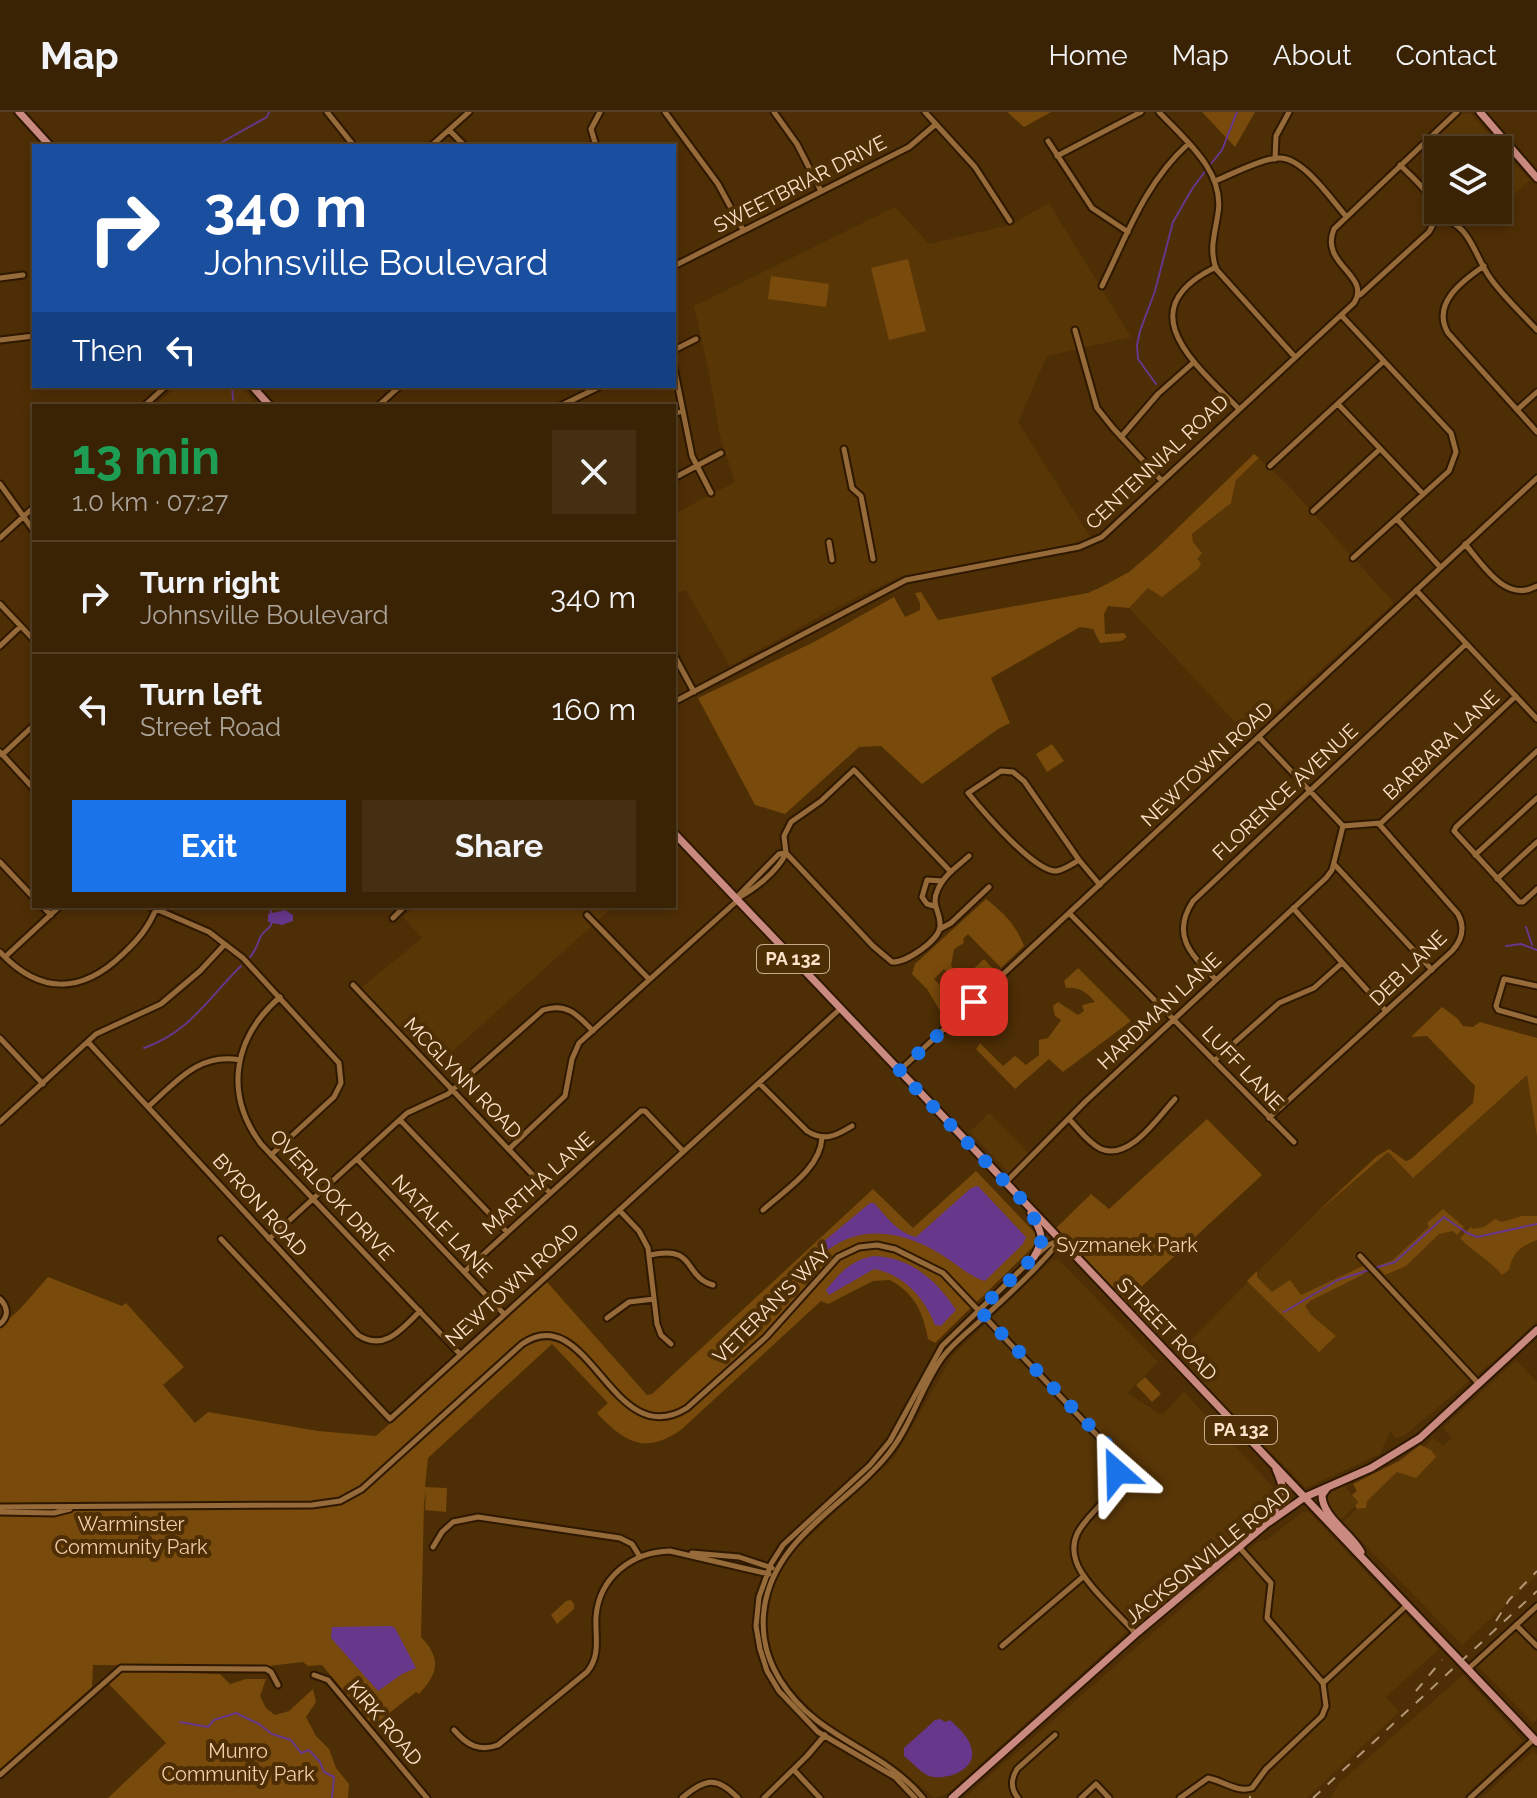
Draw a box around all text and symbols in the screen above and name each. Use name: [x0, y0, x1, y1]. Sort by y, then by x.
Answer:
text: Map: [40, 33, 119, 78]
text: Home: [1048, 39, 1128, 72]
text: Map: [1172, 39, 1229, 72]
text: About: [1273, 39, 1352, 72]
text: Contact: [1396, 39, 1497, 72]
street label: SWEETBRIAR DRIVE: [710, 130, 890, 238]
map controls: [1424, 136, 1512, 224]
button: layers: [1424, 136, 1512, 224]
text: 340 m: [204, 174, 367, 240]
icon: right: [72, 176, 176, 280]
text: Johnsville Boulevard: [204, 241, 548, 283]
icon: left: [159, 328, 203, 372]
text: Then: [72, 333, 143, 368]
street label: CENTENNIAL ROAD: [1081, 390, 1233, 534]
text: 13 min: [72, 429, 220, 485]
button: close: [552, 430, 636, 514]
text: 1.0 km · 07:27: [72, 487, 228, 517]
text: Turn right: [140, 565, 280, 600]
icon: right: [72, 575, 116, 619]
text: 340 m: [550, 580, 636, 615]
text: Johnsville Boulevard: [140, 600, 389, 630]
text: Turn left: [140, 677, 262, 712]
street label: BARBARA LANE: [1378, 685, 1504, 805]
icon: left: [72, 687, 116, 731]
text: 160 m: [551, 692, 636, 727]
street label: NEWTOWN ROAD: [1136, 697, 1278, 831]
text: Street Road: [140, 712, 281, 742]
street label: FLORENCE AVENUE: [1207, 719, 1363, 865]
button: Exit: [72, 800, 346, 892]
button: Share: [362, 800, 636, 892]
street label: DEB LANE: [1365, 925, 1451, 1011]
road number: PA 132: [757, 945, 829, 973]
street label: HARDMAN LANE: [1092, 948, 1226, 1074]
pin: [940, 968, 1008, 1036]
icon: arrive: [952, 980, 996, 1024]
street label: MCGLYNN ROAD: [399, 1012, 527, 1144]
street label: LUFF LANE: [1197, 1021, 1289, 1115]
street label: OVERLOOK DRIVE: [265, 1125, 399, 1265]
street label: MARTHA LANE: [477, 1127, 599, 1239]
street label: BYRON ROAD: [208, 1149, 312, 1261]
street label: NATALE LANE: [387, 1170, 497, 1282]
street label: NEWTOWN ROAD: [440, 1219, 584, 1351]
park label: Syzmanek Park: [1056, 1233, 1198, 1257]
street label: VETERAN'S WAY: [708, 1240, 836, 1368]
street label: STREET ROAD: [1112, 1273, 1222, 1385]
road number: PA 132: [1205, 1416, 1277, 1444]
position arrow: [1075, 1430, 1159, 1514]
street label: JACKSONVILLE ROAD: [1120, 1481, 1296, 1629]
park label: Warminster Community Park: [54, 1512, 208, 1559]
street label: KIRK ROAD: [342, 1675, 428, 1771]
park label: Munro Community Park: [161, 1739, 315, 1786]

